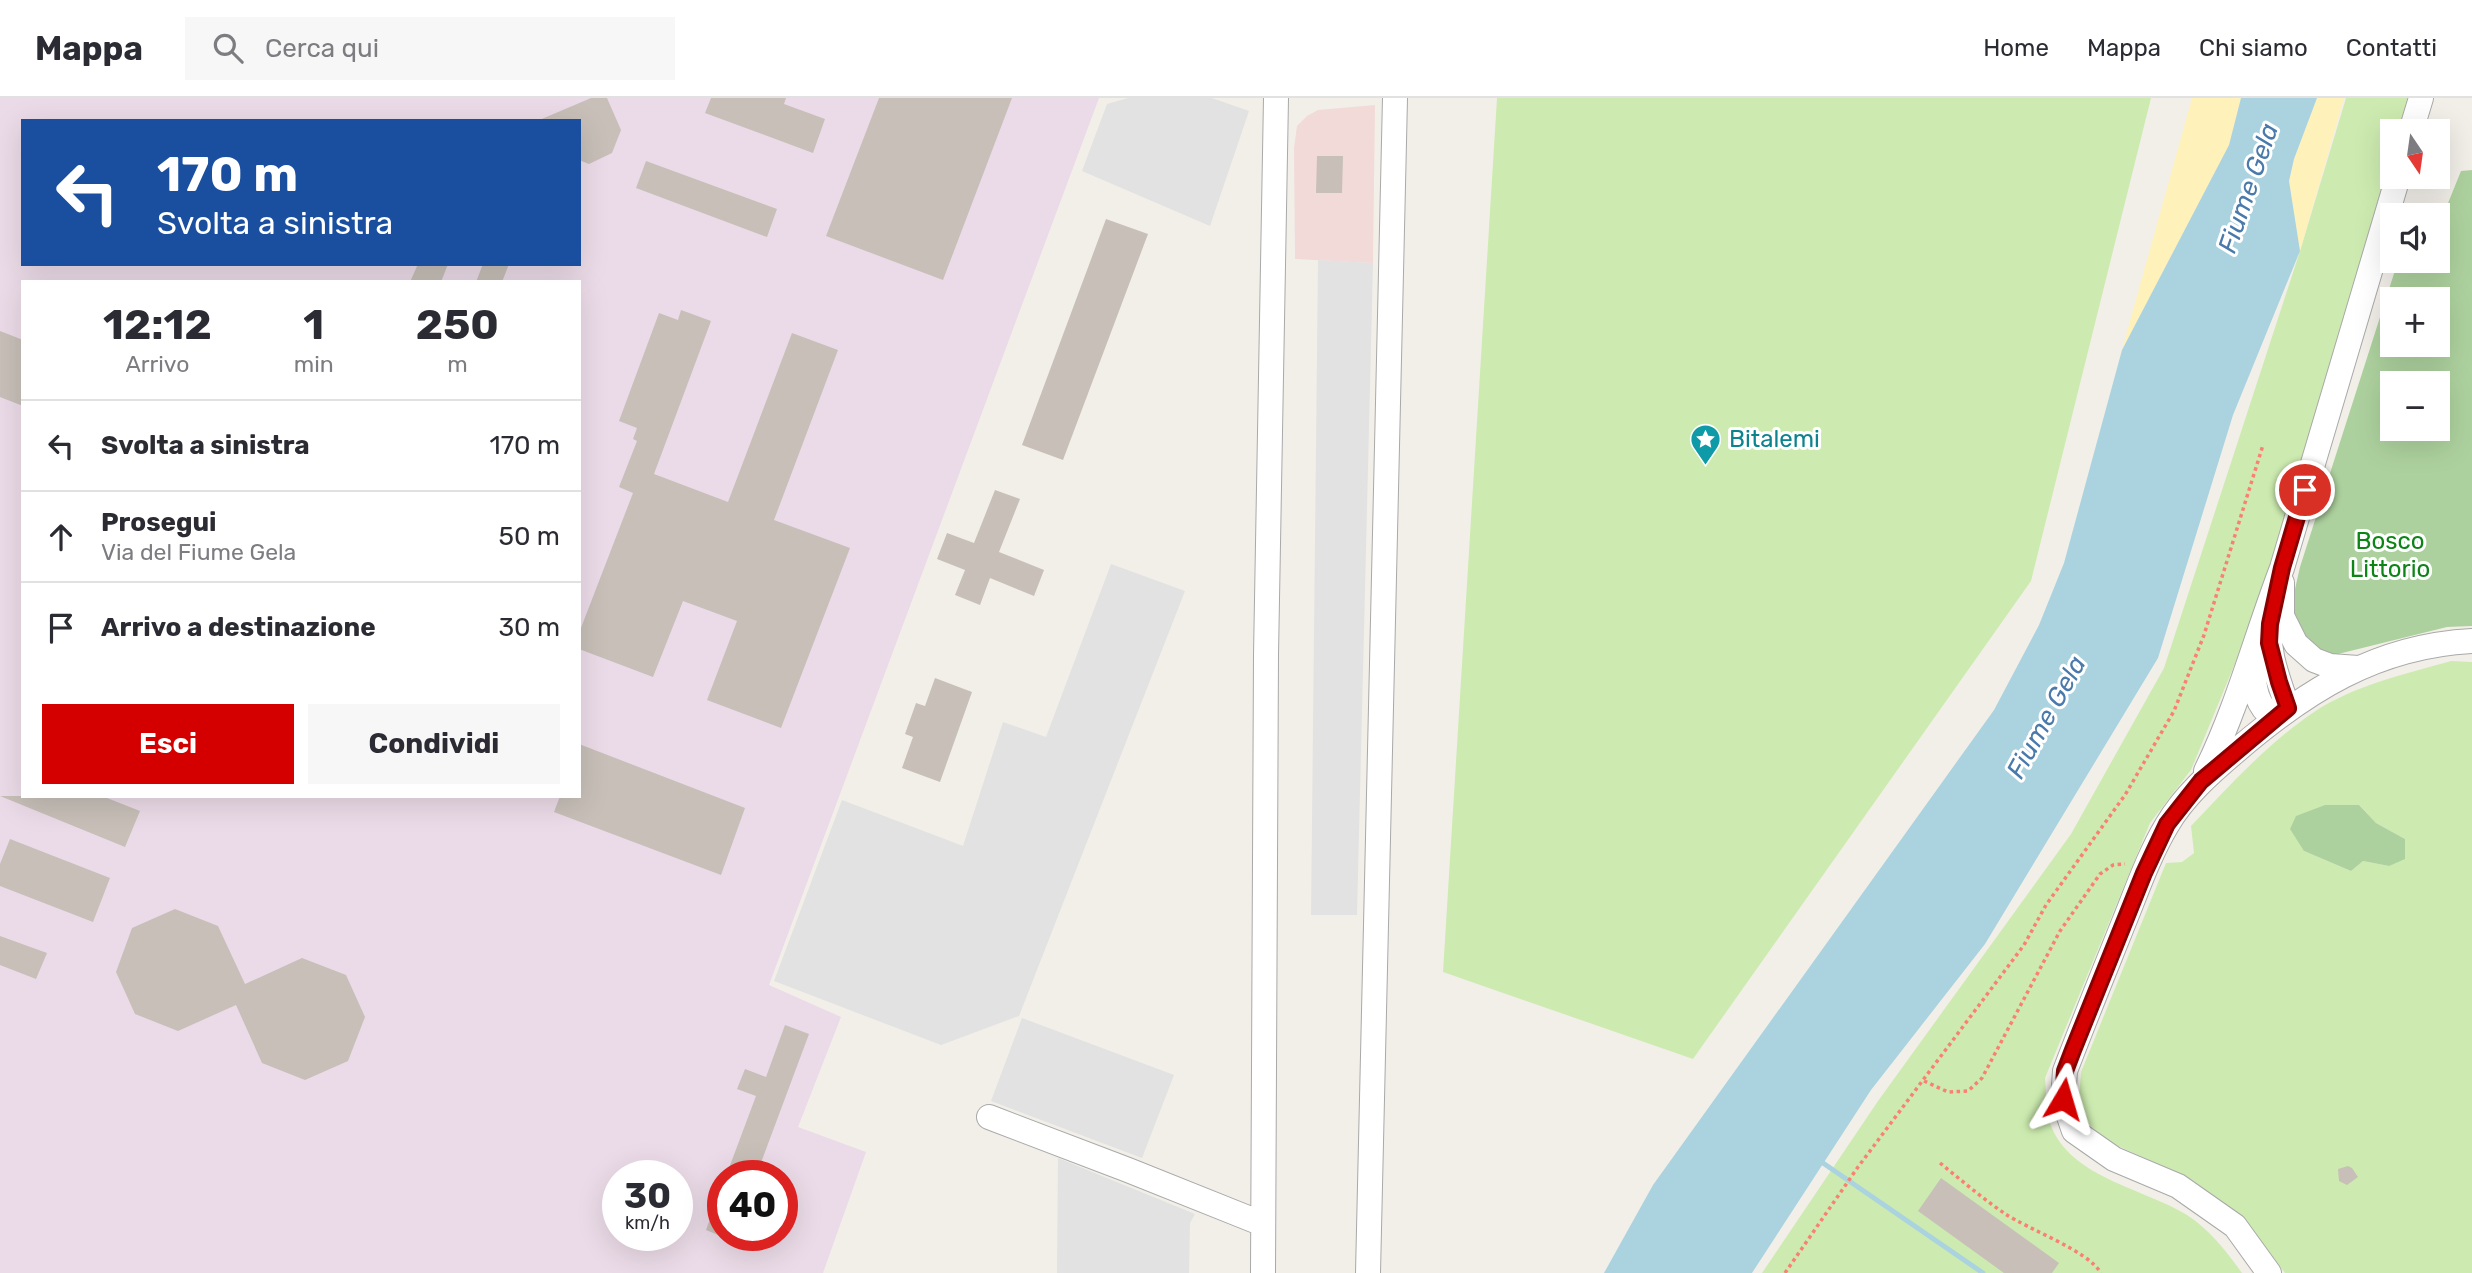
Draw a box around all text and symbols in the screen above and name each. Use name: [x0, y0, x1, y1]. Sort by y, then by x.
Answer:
search box: [185, 17, 675, 80]
text: Mappa: [35, 29, 143, 68]
icon: search: [209, 29, 247, 67]
text: Cerca qui: [265, 33, 379, 64]
text: Home: [1983, 34, 2049, 62]
text: Mappa: [2087, 34, 2161, 62]
text: Chi siamo: [2199, 34, 2308, 62]
text: Contatti: [2346, 34, 2437, 62]
water label: Fiume Gela: [2212, 119, 2285, 257]
north arrow: [2380, 119, 2450, 189]
map controls: [2380, 119, 2450, 441]
text: 170 m: [157, 145, 298, 203]
icon: left: [42, 147, 133, 238]
button: sound: [2380, 203, 2450, 273]
text: Svolta a sinistra: [157, 204, 393, 242]
button: +: [2380, 287, 2450, 357]
text: 12:12: [103, 300, 212, 350]
text: 1: [303, 300, 324, 350]
text: 250: [416, 300, 499, 350]
text: Arrivo: [125, 350, 189, 378]
text: min: [294, 350, 334, 378]
text: m: [447, 350, 468, 378]
button: −: [2380, 371, 2450, 441]
place icon: Bitalemi: [1689, 422, 1723, 466]
place label: Bitalemi: [1729, 425, 1820, 453]
icon: left: [42, 427, 80, 465]
text: Svolta a sinistra: [101, 430, 310, 461]
text: 170 m: [490, 430, 560, 461]
pin: [2275, 460, 2335, 520]
icon: arrive: [2286, 471, 2324, 509]
text: Prosegui: [101, 507, 217, 538]
icon: ahead: [42, 518, 80, 556]
text: 50 m: [499, 521, 560, 552]
park label: Bosco Littorio: [2350, 527, 2430, 583]
text: Via del Fiume Gela: [101, 538, 296, 566]
icon: arrive: [42, 609, 80, 647]
text: Arrivo a destinazione: [101, 612, 376, 643]
text: 30 m: [498, 612, 560, 643]
water label: Fiume Gela: [2000, 651, 2093, 784]
button: Esci: [42, 704, 294, 784]
button: Condividi: [308, 704, 560, 784]
position arrow: [2026, 1062, 2100, 1136]
speed limit sign: 40: [707, 1160, 798, 1251]
text: 30: [624, 1175, 671, 1217]
text: km/h: [625, 1212, 670, 1234]

